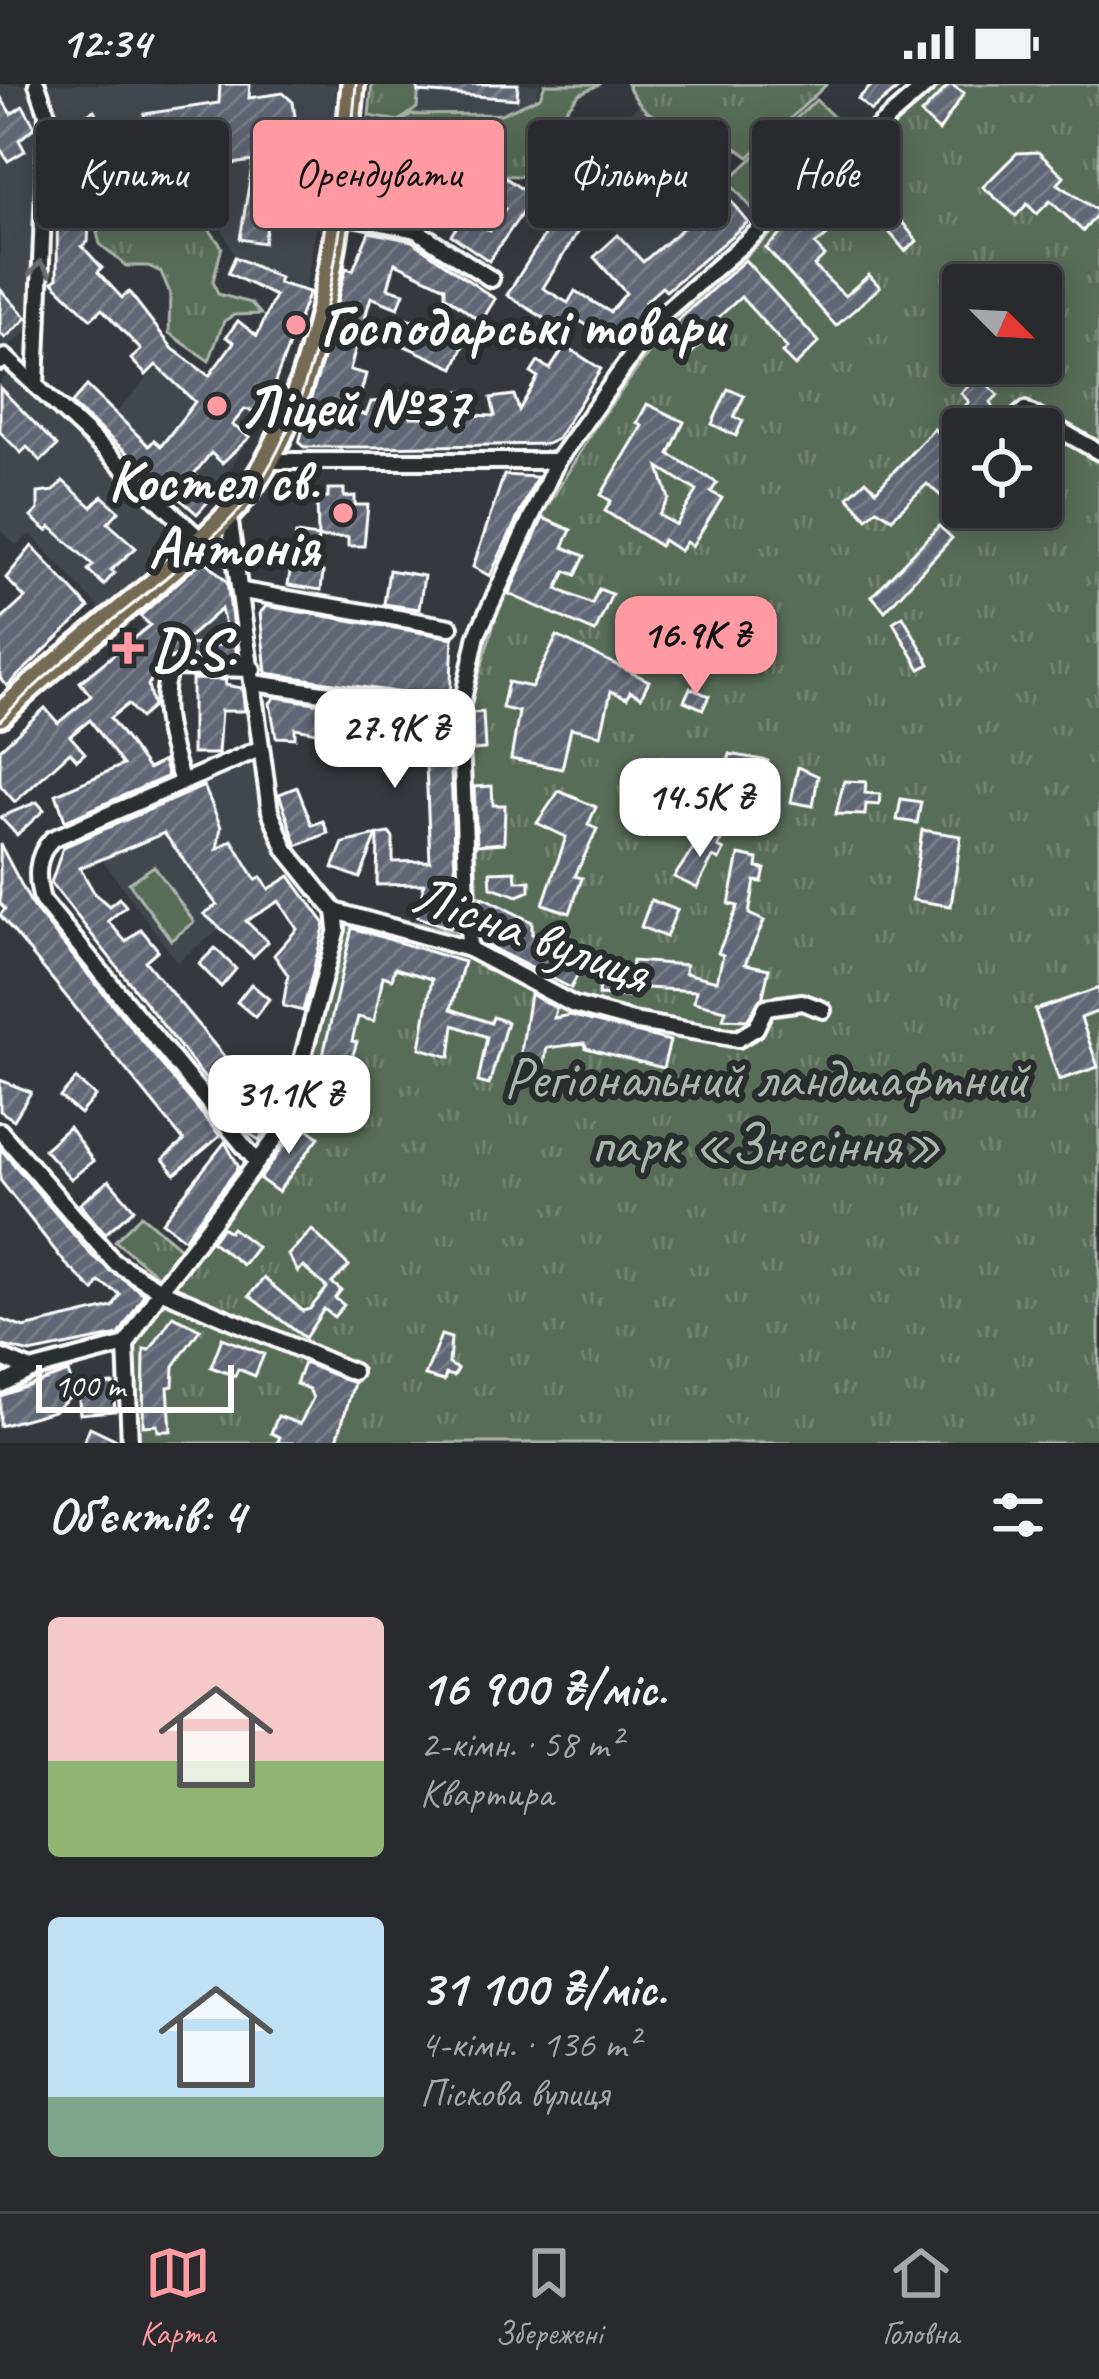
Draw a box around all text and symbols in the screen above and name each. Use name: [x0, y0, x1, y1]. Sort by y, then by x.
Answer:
text: 12:34: [60, 14, 150, 71]
chip: Купити: [36, 120, 229, 228]
chip: Орендувати: [253, 120, 504, 228]
chip: Фільтри: [528, 120, 728, 228]
chip: Нове: [752, 120, 900, 228]
one-way arrow: [27, 259, 53, 278]
north arrow: [942, 264, 1062, 384]
map controls: [942, 264, 1062, 528]
place label: Господарські товари: [320, 290, 728, 362]
marker: Господарські товари: [283, 312, 309, 338]
place label: Ліцей №37: [241, 371, 474, 443]
marker: Ліцей №37: [204, 393, 230, 419]
button: locate: [942, 408, 1062, 528]
place label: Костел св. Антонія: [108, 445, 322, 583]
marker: Костел св. Антонія: [330, 500, 356, 526]
pin: 16.9K ₴: [585, 596, 807, 698]
text: 16.9K ₴: [642, 610, 750, 659]
place label: D.S.: [152, 613, 237, 685]
marker: D.S.: [115, 635, 141, 661]
pin: 27.9K ₴: [284, 689, 506, 791]
text: 27.9K ₴: [342, 703, 448, 752]
pin: 14.5K ₴: [589, 758, 811, 860]
text: 14.5K ₴: [647, 772, 753, 821]
street label: Лісна вулиця: [403, 857, 662, 1010]
park label: Регіональний ландшафтний парк «Знесіння»: [504, 1042, 1031, 1180]
pin: 31.1K ₴: [178, 1055, 400, 1157]
text: 31.1K ₴: [235, 1069, 343, 1118]
scale bar: [36, 1359, 234, 1412]
text: 100 m: [54, 1365, 125, 1407]
icon: filters: [985, 1482, 1051, 1548]
text: Об’єктів: 4: [48, 1483, 245, 1547]
text: 16 900 ₴/міс.: [420, 1656, 667, 1720]
icon: home: [144, 1665, 288, 1809]
text: 2-кімн. · 58 m²: [420, 1720, 621, 1769]
text: Квартира: [420, 1769, 553, 1818]
text: 31 100 ₴/міс.: [420, 1956, 666, 2020]
icon: home: [144, 1965, 288, 2109]
text: 4-кімн. · 136 m²: [420, 2020, 638, 2069]
text: Піскова вулиця: [420, 2069, 609, 2118]
tab: Карта: [140, 2240, 215, 2354]
tab: Збережені: [495, 2240, 602, 2354]
tab: Головна: [882, 2240, 959, 2354]

